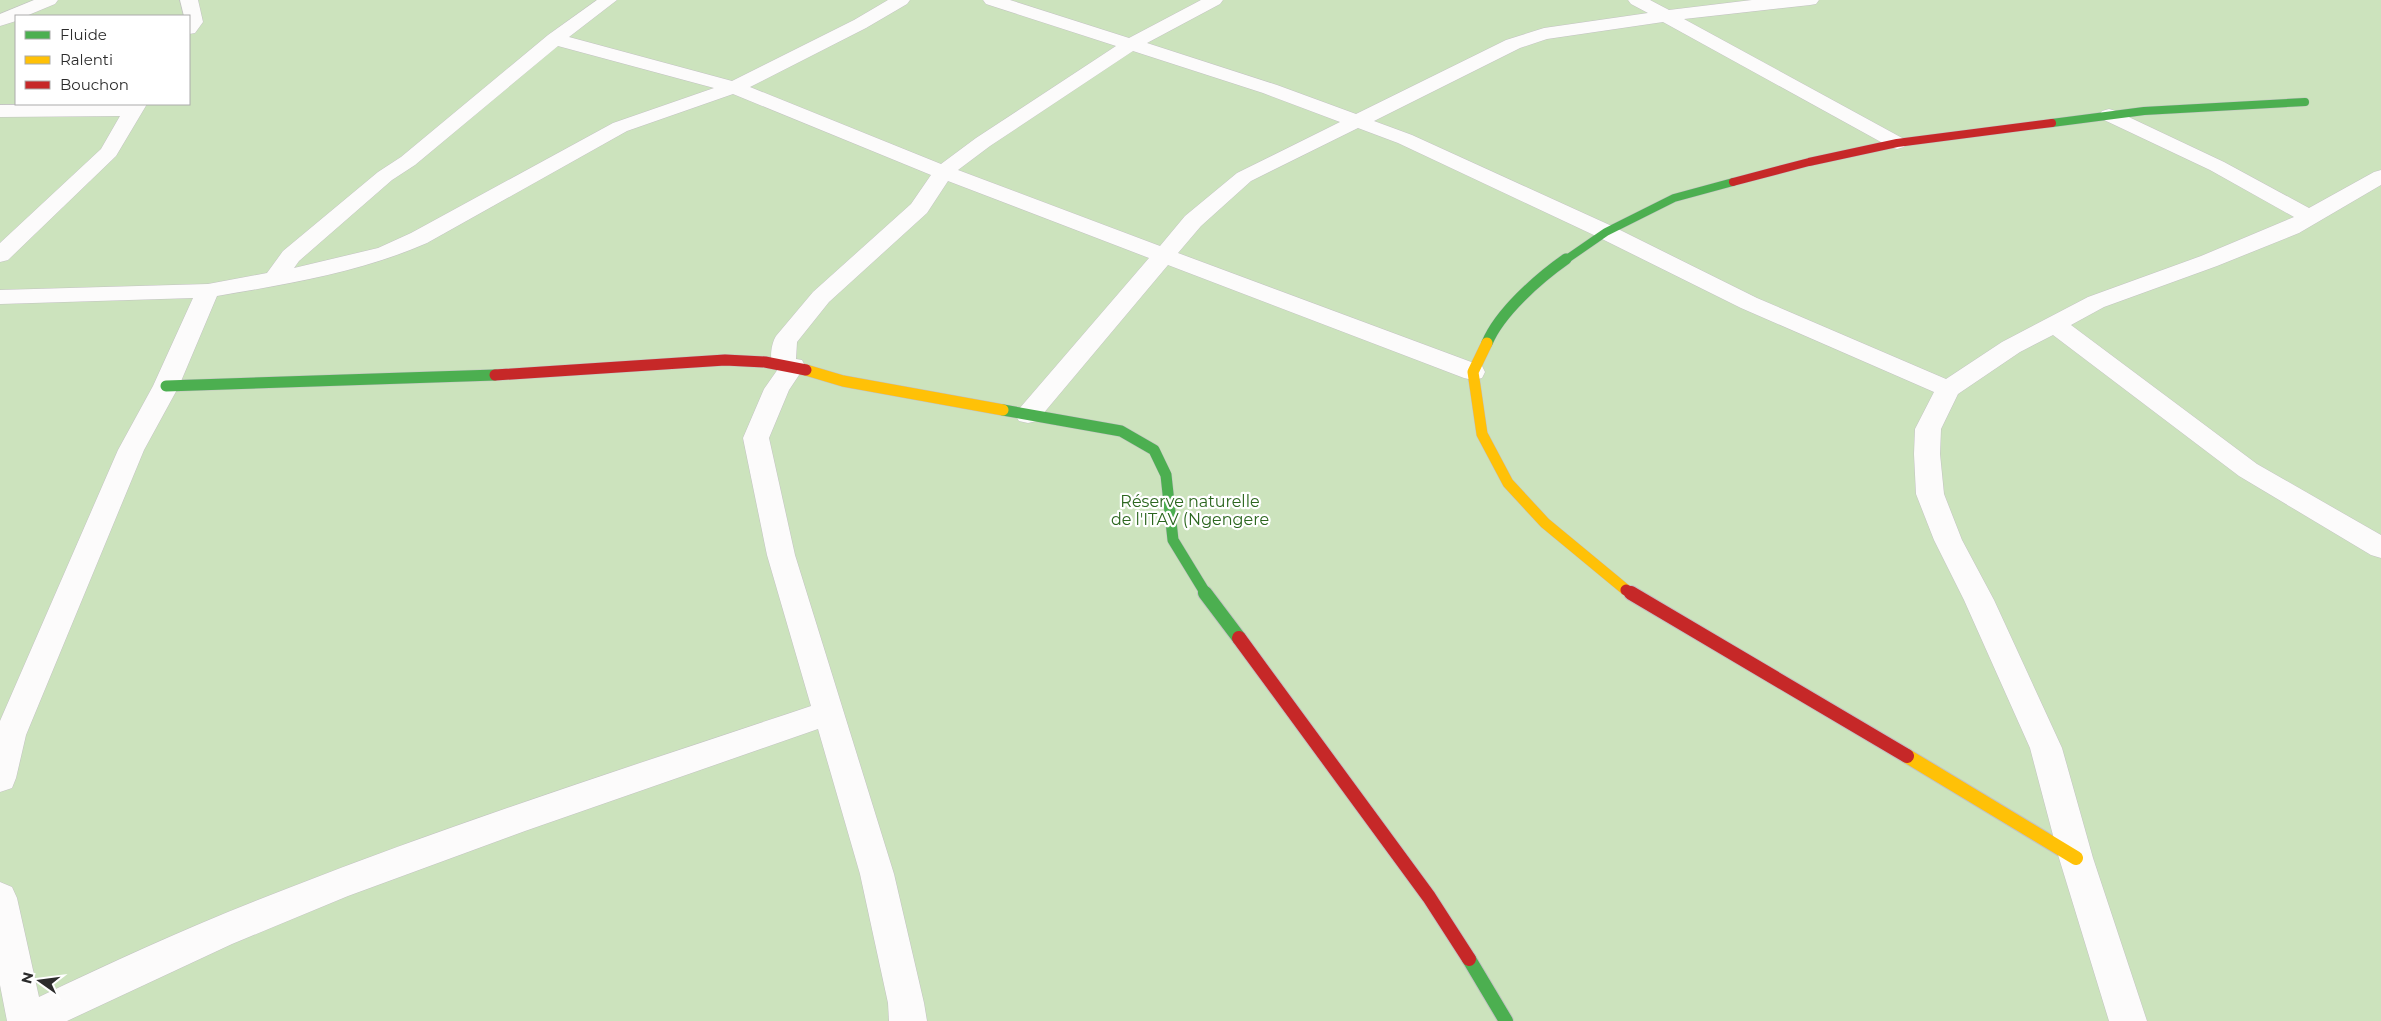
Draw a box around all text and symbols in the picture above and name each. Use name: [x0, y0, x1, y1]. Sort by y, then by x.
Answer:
legend: [15, 15, 190, 105]
text: Fluide: [60, 25, 107, 44]
text: Ralenti: [60, 50, 113, 69]
text: Bouchon: [60, 75, 129, 94]
park label: Réserve naturelle de l'ITAV (Ngengere: [1111, 492, 1269, 529]
north arrow: [15, 956, 65, 1006]
text: N: [17, 970, 37, 986]

